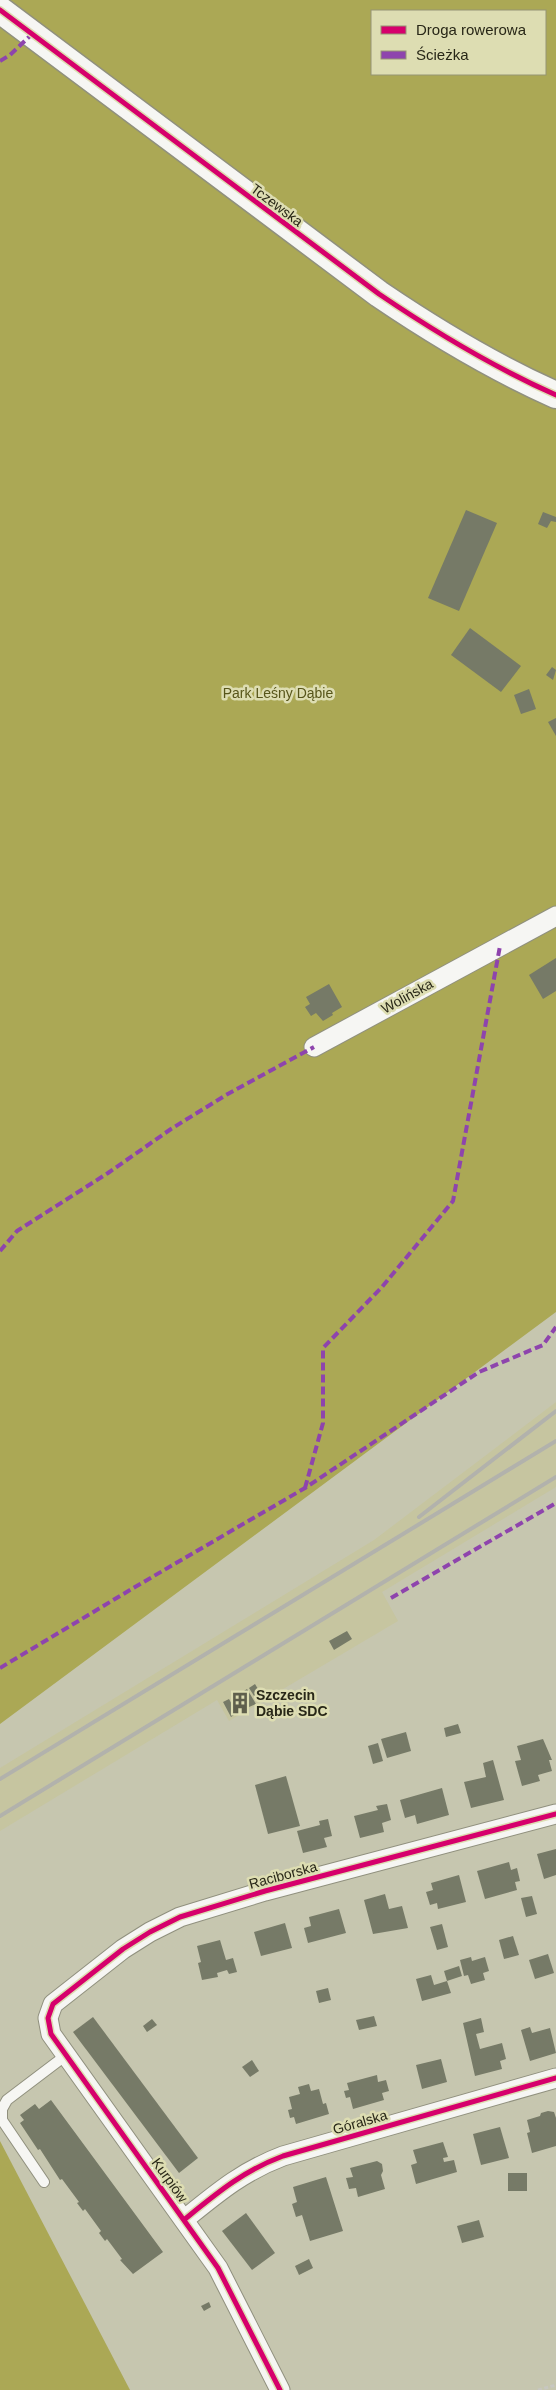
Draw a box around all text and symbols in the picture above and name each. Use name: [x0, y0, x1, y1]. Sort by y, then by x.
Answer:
legend: [371, 10, 546, 75]
text: Droga rowerowa: [416, 21, 527, 38]
text: Ścieżka: [416, 46, 469, 63]
street label: Tczewska: [248, 180, 306, 230]
park label: Park Leśny Dąbie: [223, 685, 333, 701]
street label: Wolińska: [378, 975, 436, 1017]
place label: Szczecin Dąbie SDC: [256, 1687, 328, 1719]
building icon: Szczecin Dąbie SDC: [227, 1690, 253, 1716]
street label: Raciborska: [247, 1858, 319, 1892]
street label: Góralska: [331, 2107, 389, 2137]
street label: Kurpiów: [149, 2155, 192, 2206]

